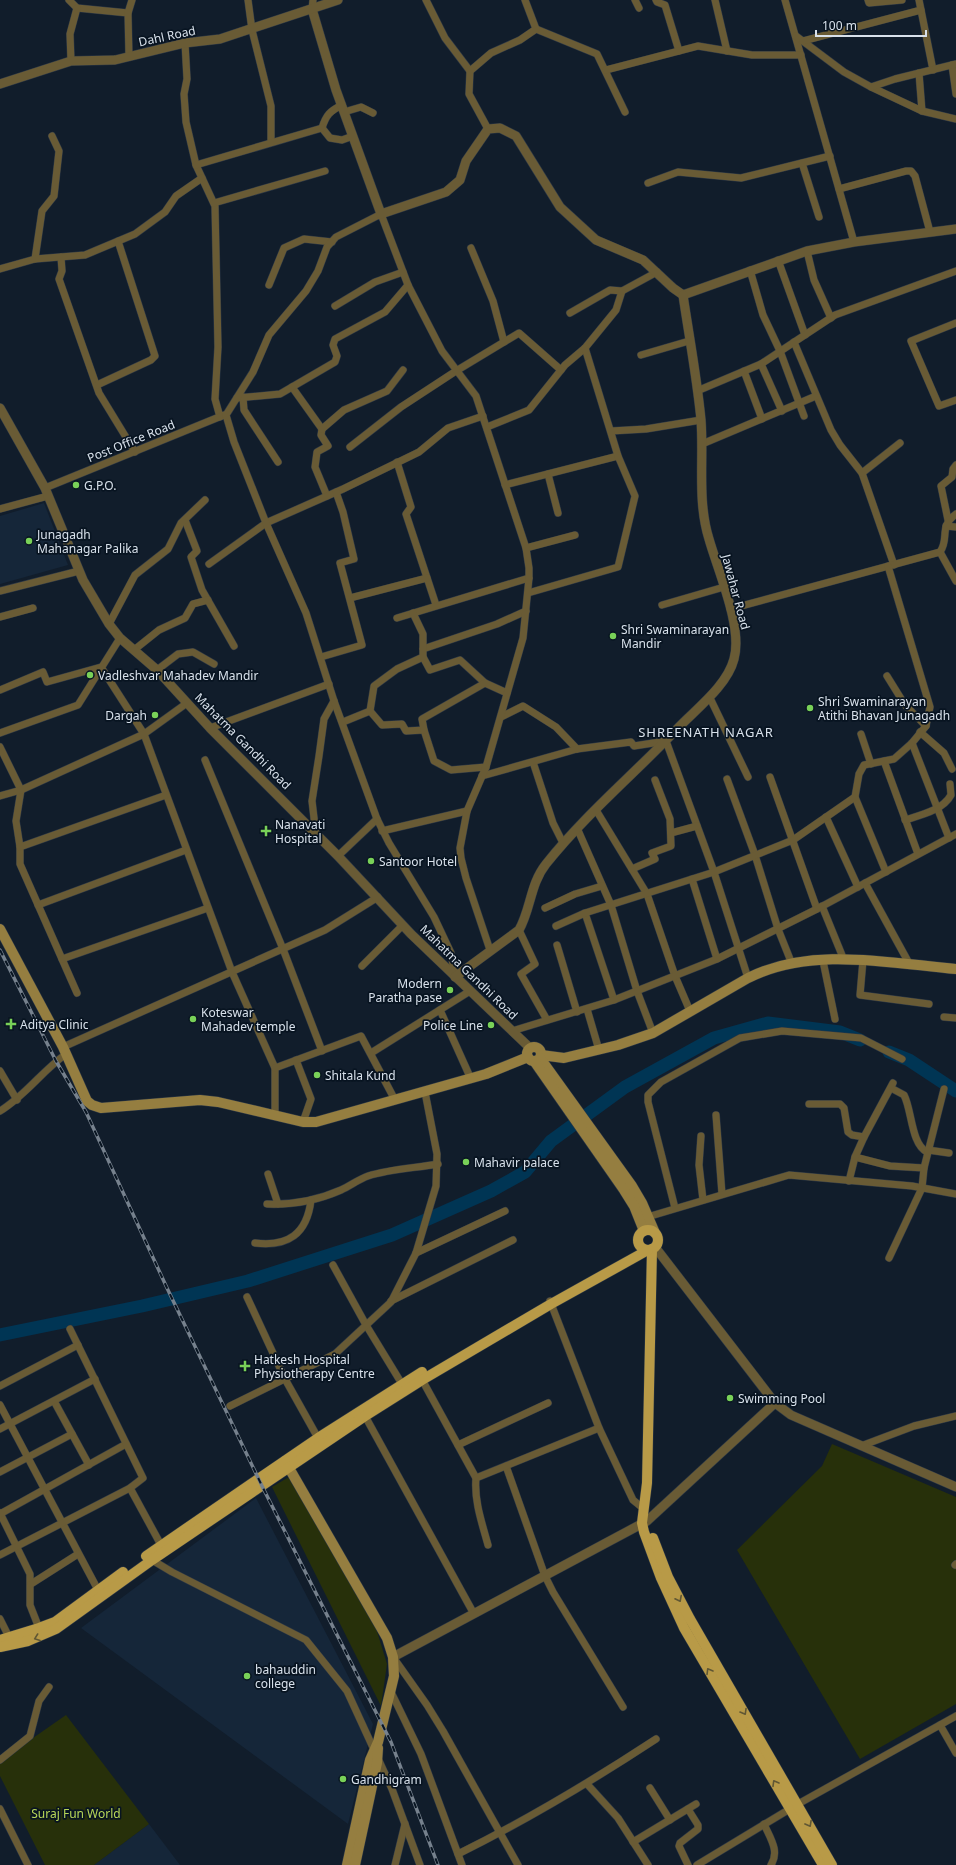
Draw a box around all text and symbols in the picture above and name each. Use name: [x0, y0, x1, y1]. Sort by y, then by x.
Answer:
scale bar: [816, 12, 926, 38]
text: 100 m: [822, 17, 857, 34]
street label: Dahl Road: [137, 22, 197, 50]
street label: Post Office Road: [85, 416, 177, 466]
place label: G.P.O.: [84, 477, 116, 494]
marker: G.P.O.: [71, 480, 81, 490]
place label: Junagadh Mahanagar Palika: [36, 526, 138, 557]
marker: Junagadh Mahanagar Palika: [24, 536, 34, 546]
street label: Jawahar Road: [718, 552, 754, 632]
place label: Shri Swaminarayan Mandir: [621, 621, 729, 652]
marker: Shri Swaminarayan Mandir: [608, 631, 618, 641]
place label: Vadleshvar Mahadev Mandir: [98, 667, 258, 684]
marker: Vadleshvar Mahadev Mandir: [85, 670, 95, 680]
street label: Mahatma Gandhi Road: [191, 689, 295, 793]
place label: Shri Swaminarayan Atithi Bhavan Junagadh: [818, 693, 950, 724]
marker: Shri Swaminarayan Atithi Bhavan Junagadh: [805, 703, 815, 713]
place label: Dargah: [105, 707, 147, 724]
marker: Dargah: [150, 710, 160, 720]
district label: SHREENATH NAGAR: [638, 723, 774, 741]
place label: Nanavati Hospital: [275, 816, 325, 847]
marker: Nanavati Hospital: [260, 825, 272, 837]
place label: Santoor Hotel: [379, 853, 457, 870]
marker: Santoor Hotel: [366, 856, 376, 866]
street label: Mahatma Gandhi Road: [416, 921, 522, 1023]
place label: Modern Paratha pase: [368, 975, 442, 1006]
marker: Modern Paratha pase: [445, 985, 455, 995]
place label: Koteswar Mahadev temple: [201, 1004, 296, 1035]
marker: Koteswar Mahadev temple: [188, 1014, 198, 1024]
place label: Aditya Clinic: [20, 1016, 89, 1033]
place label: Police Line: [423, 1017, 483, 1034]
marker: Aditya Clinic: [5, 1018, 17, 1030]
marker: Police Line: [486, 1020, 496, 1030]
place label: Shitala Kund: [325, 1067, 396, 1084]
marker: Shitala Kund: [312, 1070, 322, 1080]
place label: Mahavir palace: [474, 1154, 560, 1171]
marker: Mahavir palace: [461, 1157, 471, 1167]
place label: Hatkesh Hospital Physiotherapy Centre: [254, 1351, 375, 1382]
marker: Hatkesh Hospital Physiotherapy Centre: [239, 1360, 251, 1372]
place label: Swimming Pool: [738, 1390, 825, 1407]
marker: Swimming Pool: [725, 1393, 735, 1403]
one-way arrow: [674, 1595, 682, 1603]
one-way arrow: [33, 1634, 40, 1642]
place label: bahauddin college: [255, 1661, 316, 1692]
one-way arrow: [706, 1668, 714, 1675]
marker: bahauddin college: [242, 1671, 252, 1681]
one-way arrow: [739, 1708, 746, 1715]
place label: Gandhigram: [351, 1771, 422, 1788]
marker: Gandhigram: [338, 1774, 348, 1784]
one-way arrow: [772, 1780, 779, 1787]
park label: Suraj Fun World: [31, 1805, 121, 1822]
one-way arrow: [805, 1820, 812, 1827]

